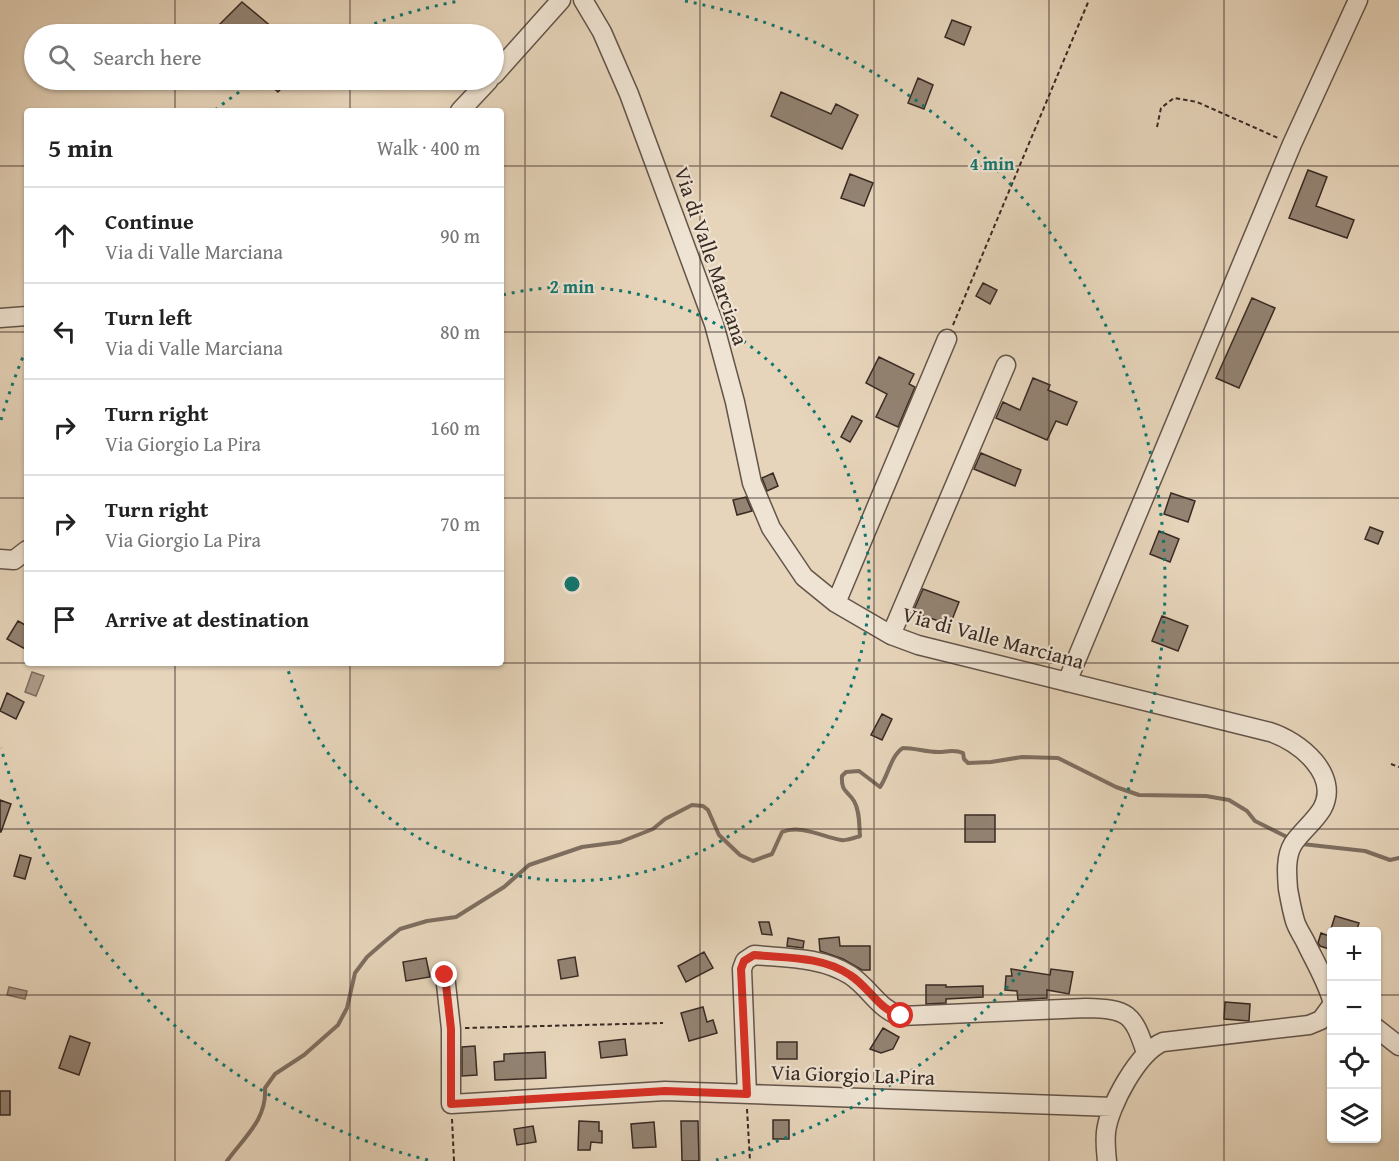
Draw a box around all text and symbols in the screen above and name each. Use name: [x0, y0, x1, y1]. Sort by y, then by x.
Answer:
search box: [24, 24, 504, 90]
icon: search: [45, 41, 78, 74]
text: Search here: [93, 41, 202, 73]
text: 5 min: [48, 128, 113, 167]
text: Walk · 400 m: [377, 133, 480, 162]
text: 4 min: [970, 150, 1015, 177]
street label: Via di Valle Marciana: [666, 162, 757, 349]
text: Continue: [105, 205, 194, 237]
icon: ahead: [48, 219, 81, 252]
text: 90 m: [440, 221, 480, 250]
text: Via di Valle Marciana: [105, 237, 283, 266]
text: 2 min: [550, 273, 595, 300]
text: Turn left: [105, 301, 192, 333]
icon: left: [48, 315, 81, 348]
text: 80 m: [440, 317, 480, 346]
text: Via di Valle Marciana: [105, 333, 283, 362]
text: Turn right: [105, 397, 208, 429]
icon: right: [48, 411, 81, 444]
text: 160 m: [430, 413, 480, 442]
text: Via Giorgio La Pira: [105, 429, 261, 458]
text: Turn right: [105, 493, 208, 525]
icon: right: [48, 507, 81, 540]
text: 70 m: [440, 509, 480, 538]
text: Via Giorgio La Pira: [105, 525, 261, 554]
centre of rings: [562, 574, 582, 594]
street label: Via di Valle Marciana: [899, 598, 1088, 677]
icon: arrive: [48, 603, 81, 636]
text: Arrive at destination: [105, 603, 309, 635]
map controls: [1327, 927, 1381, 1143]
button: +: [1327, 927, 1381, 981]
route end: [431, 961, 457, 987]
button: −: [1327, 981, 1381, 1035]
route start: [887, 1002, 913, 1028]
button: locate: [1327, 1035, 1381, 1089]
street label: Via Giorgio La Pira: [771, 1056, 936, 1093]
button: layers: [1327, 1089, 1381, 1143]

